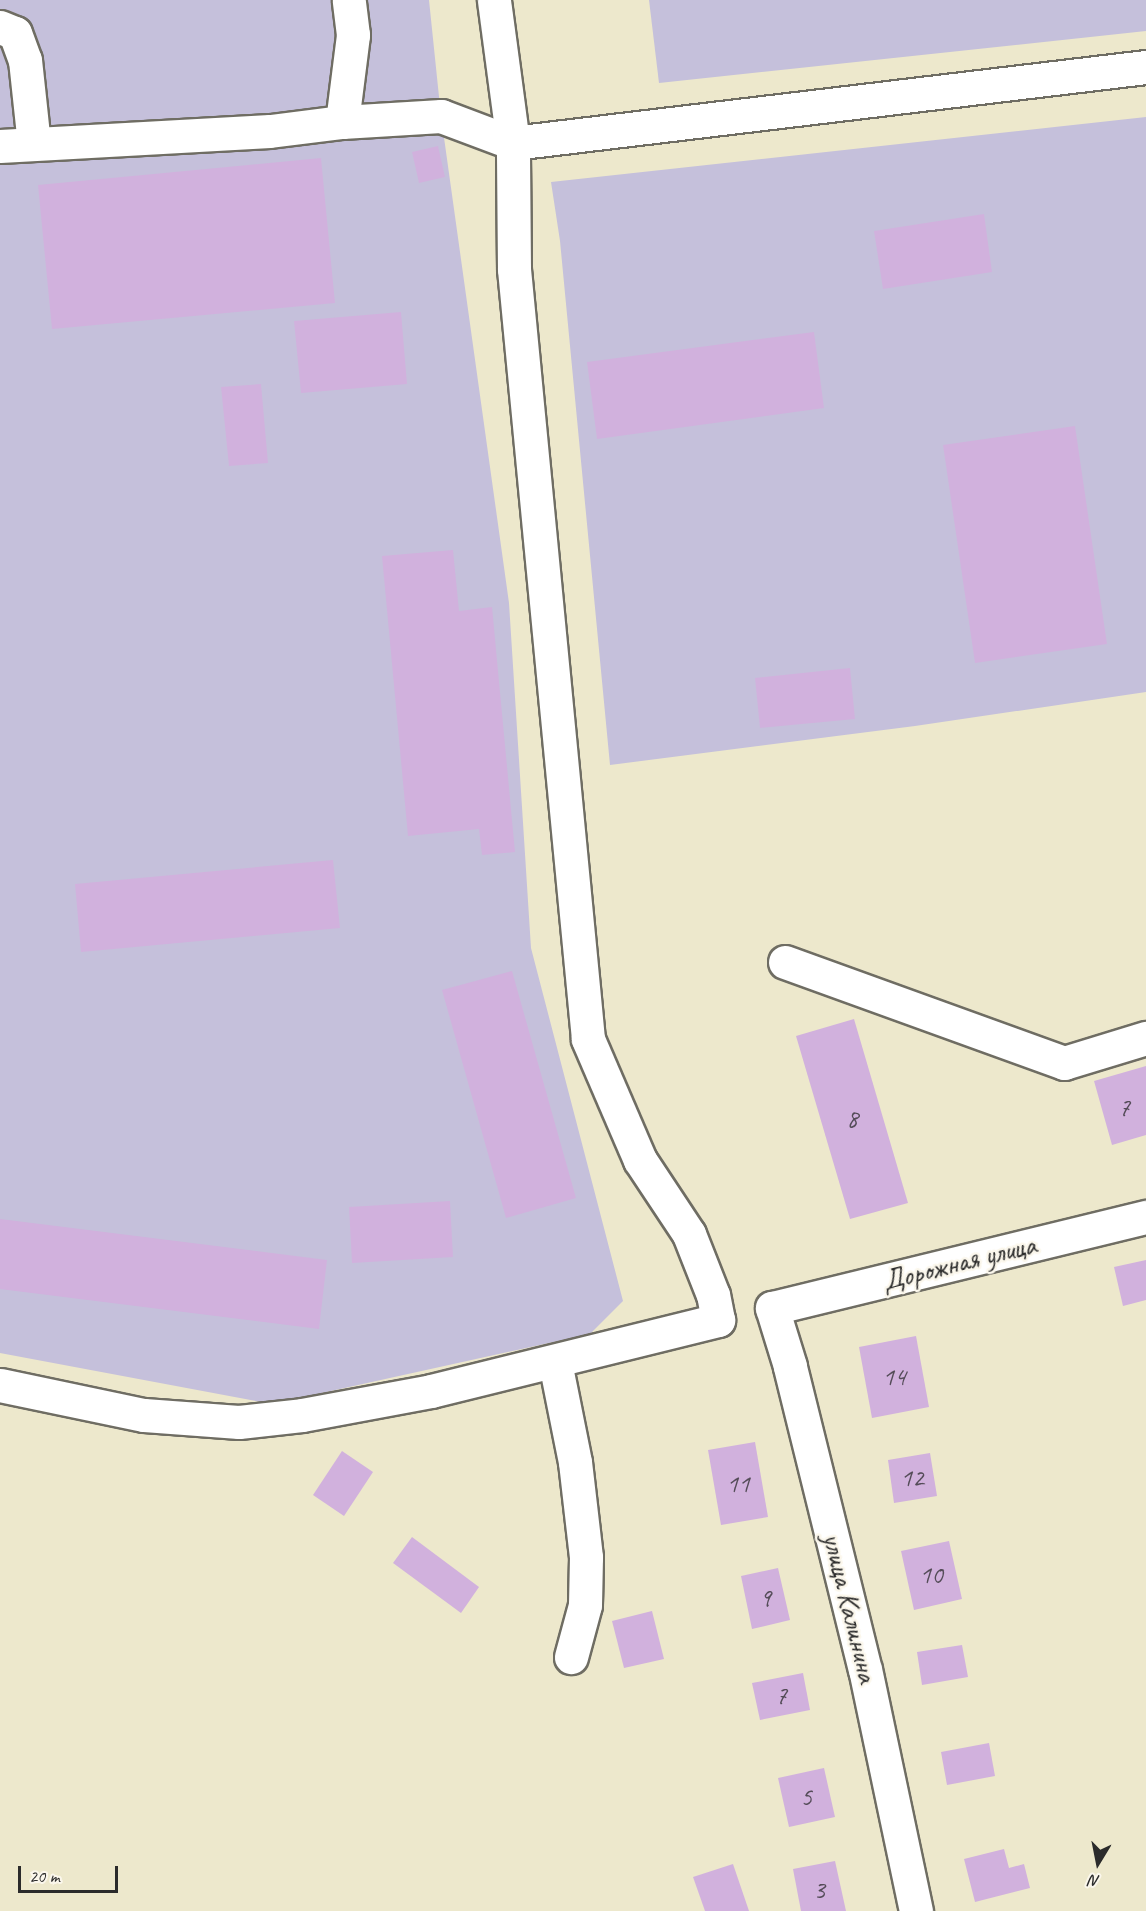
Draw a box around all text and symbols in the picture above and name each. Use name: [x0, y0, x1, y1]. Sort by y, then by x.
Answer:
house number: 7: [1118, 1092, 1130, 1124]
house number: 8: [846, 1103, 858, 1135]
street label: Дорожная улица: [878, 1228, 1040, 1298]
house number: 14: [882, 1361, 906, 1393]
house number: 12: [900, 1462, 924, 1494]
house number: 11: [726, 1468, 750, 1500]
street label: улица Калинина: [815, 1529, 885, 1687]
house number: 10: [919, 1559, 943, 1591]
house number: 9: [759, 1582, 771, 1614]
house number: 7: [775, 1680, 787, 1712]
house number: 5: [800, 1781, 812, 1813]
north arrow: [1068, 1833, 1128, 1893]
scale bar: [21, 1854, 122, 1892]
text: 20 m: [29, 1865, 60, 1887]
text: N: [1088, 1870, 1101, 1891]
house number: 3: [813, 1874, 825, 1906]

